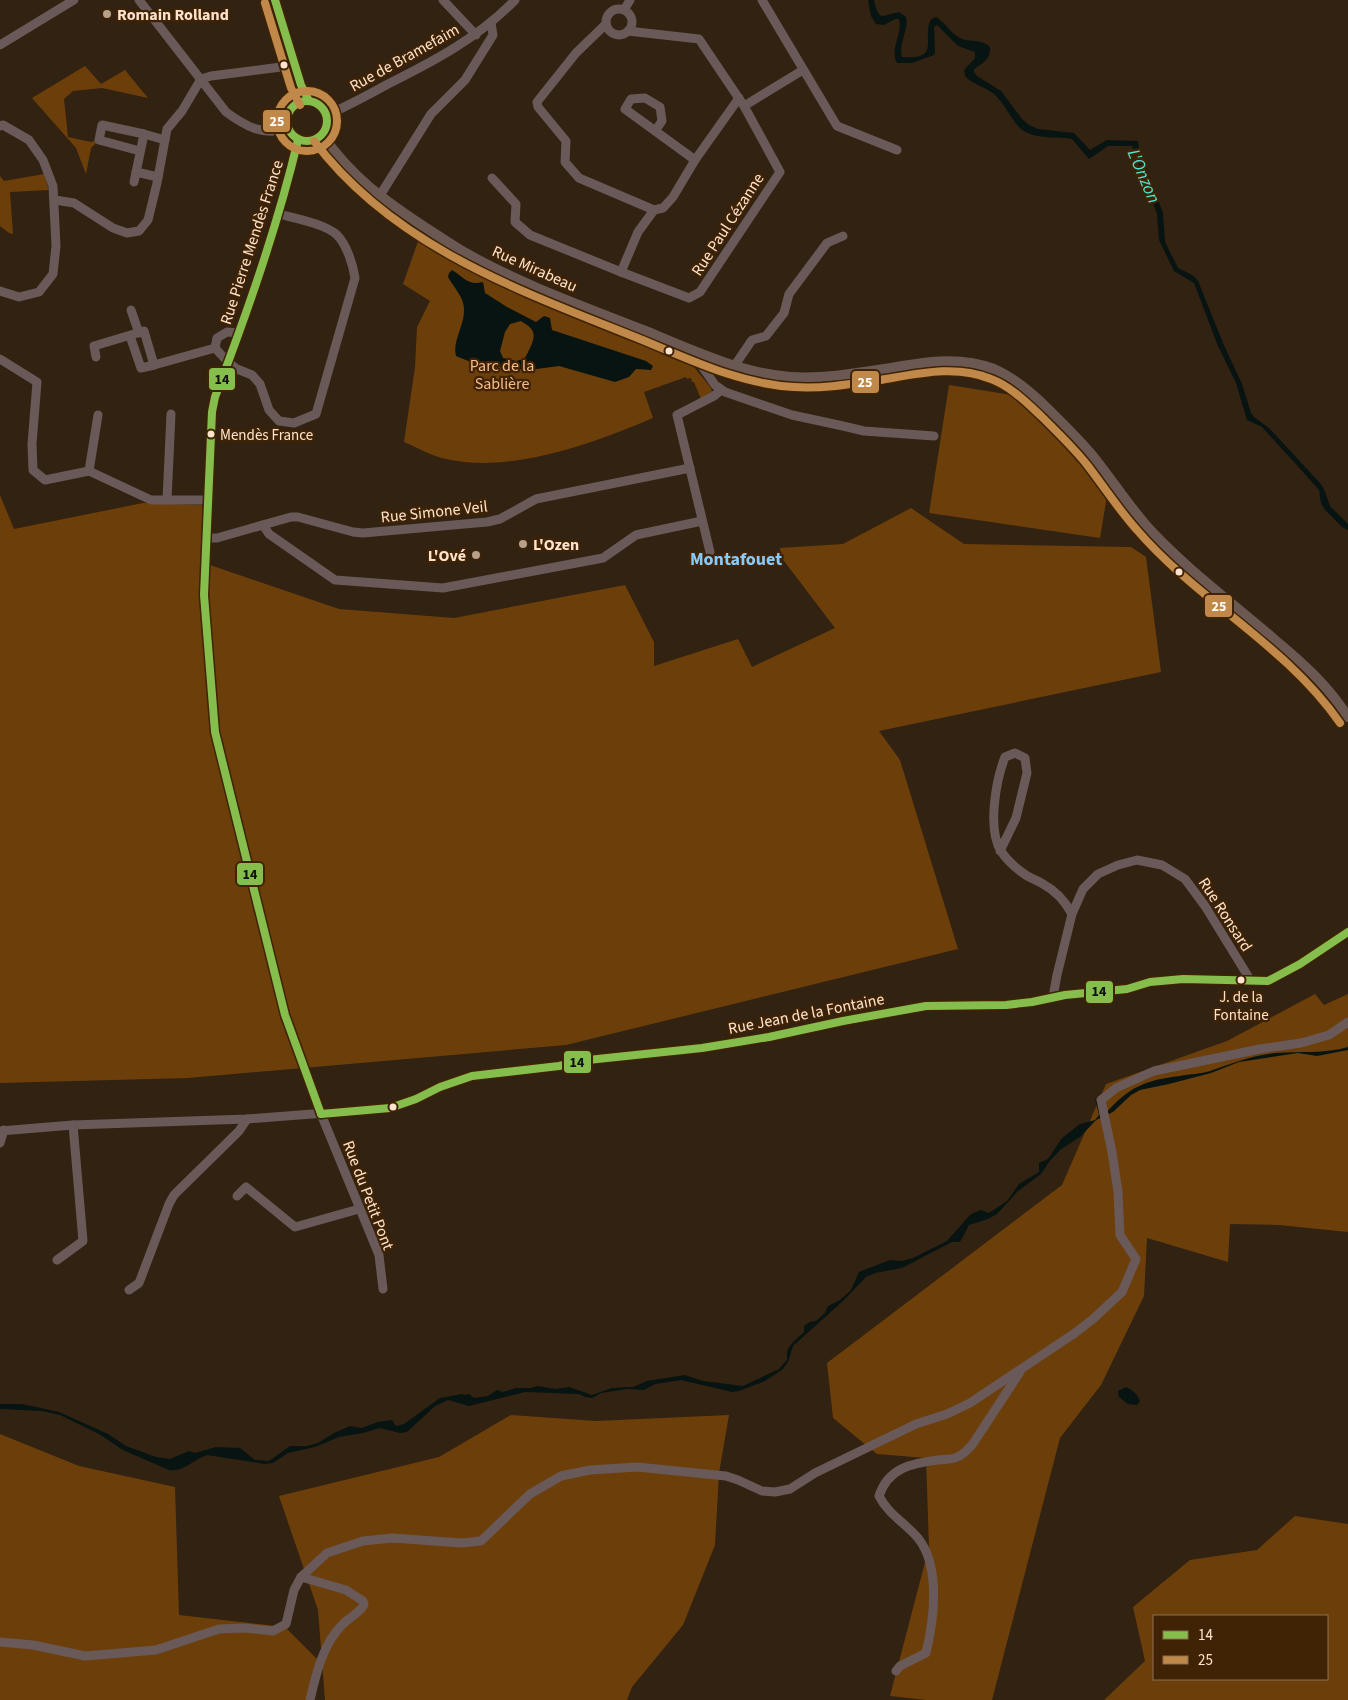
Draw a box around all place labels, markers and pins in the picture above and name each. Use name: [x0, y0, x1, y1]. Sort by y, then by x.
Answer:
place label: Romain Rolland: [117, 4, 229, 26]
marker: Romain Rolland: [101, 8, 113, 20]
unlabelled marker: [279, 60, 289, 70]
unlabelled marker: [664, 346, 674, 356]
place label: Mendès France: [220, 425, 313, 446]
marker: Mendès France: [206, 429, 216, 439]
place label: L'Ozen: [533, 534, 579, 556]
marker: L'Ozen: [517, 538, 529, 550]
place label: L'Ové: [428, 545, 466, 567]
marker: L'Ové: [470, 549, 482, 561]
unlabelled marker: [1174, 567, 1184, 577]
marker: J. de la Fontaine: [1236, 975, 1246, 985]
place label: J. de la Fontaine: [1213, 987, 1269, 1026]
unlabelled marker: [388, 1102, 398, 1112]

